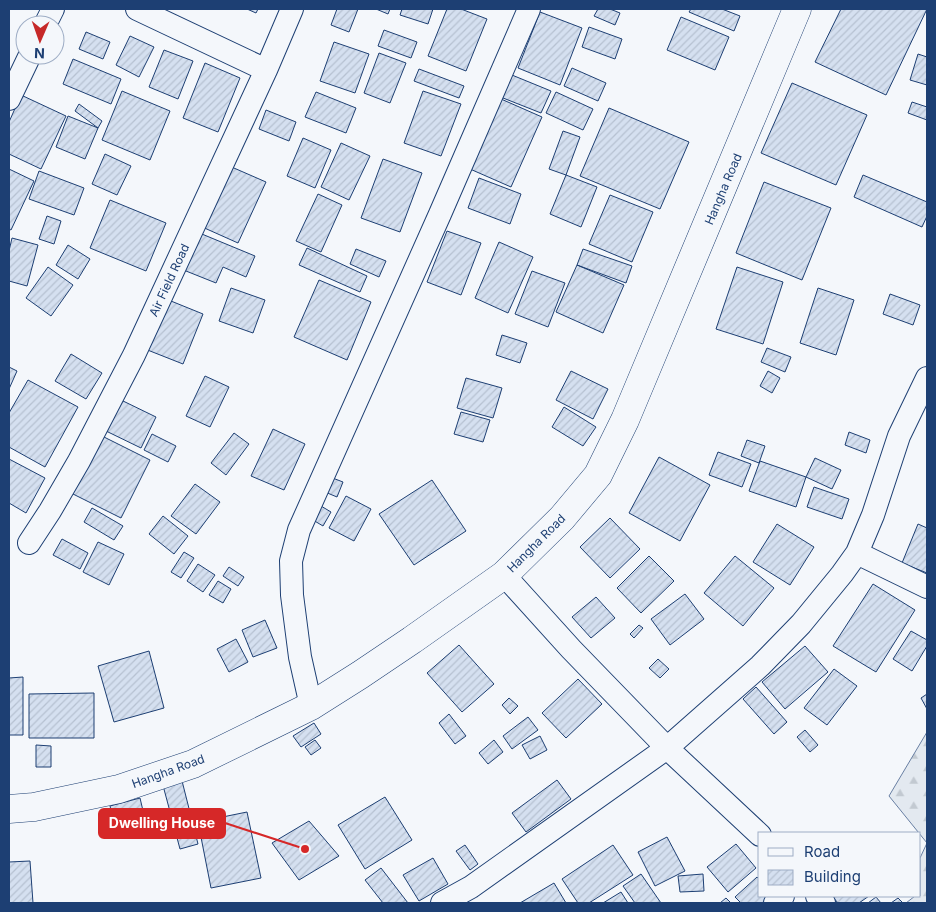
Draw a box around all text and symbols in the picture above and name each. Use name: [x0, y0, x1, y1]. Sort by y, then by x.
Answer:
north arrow: [15, 15, 65, 65]
text: N: [34, 45, 45, 62]
street label: Hangha Road: [701, 151, 745, 227]
street label: Air Field Road: [146, 241, 192, 319]
street label: Hangha Road: [504, 511, 568, 575]
street label: Hangha Road: [130, 751, 206, 791]
callout: Dwelling House: [99, 809, 225, 838]
text: Dwelling House: [109, 814, 215, 831]
legend: [758, 832, 921, 897]
text: Road: [804, 842, 840, 861]
text: Building: [804, 867, 861, 886]

